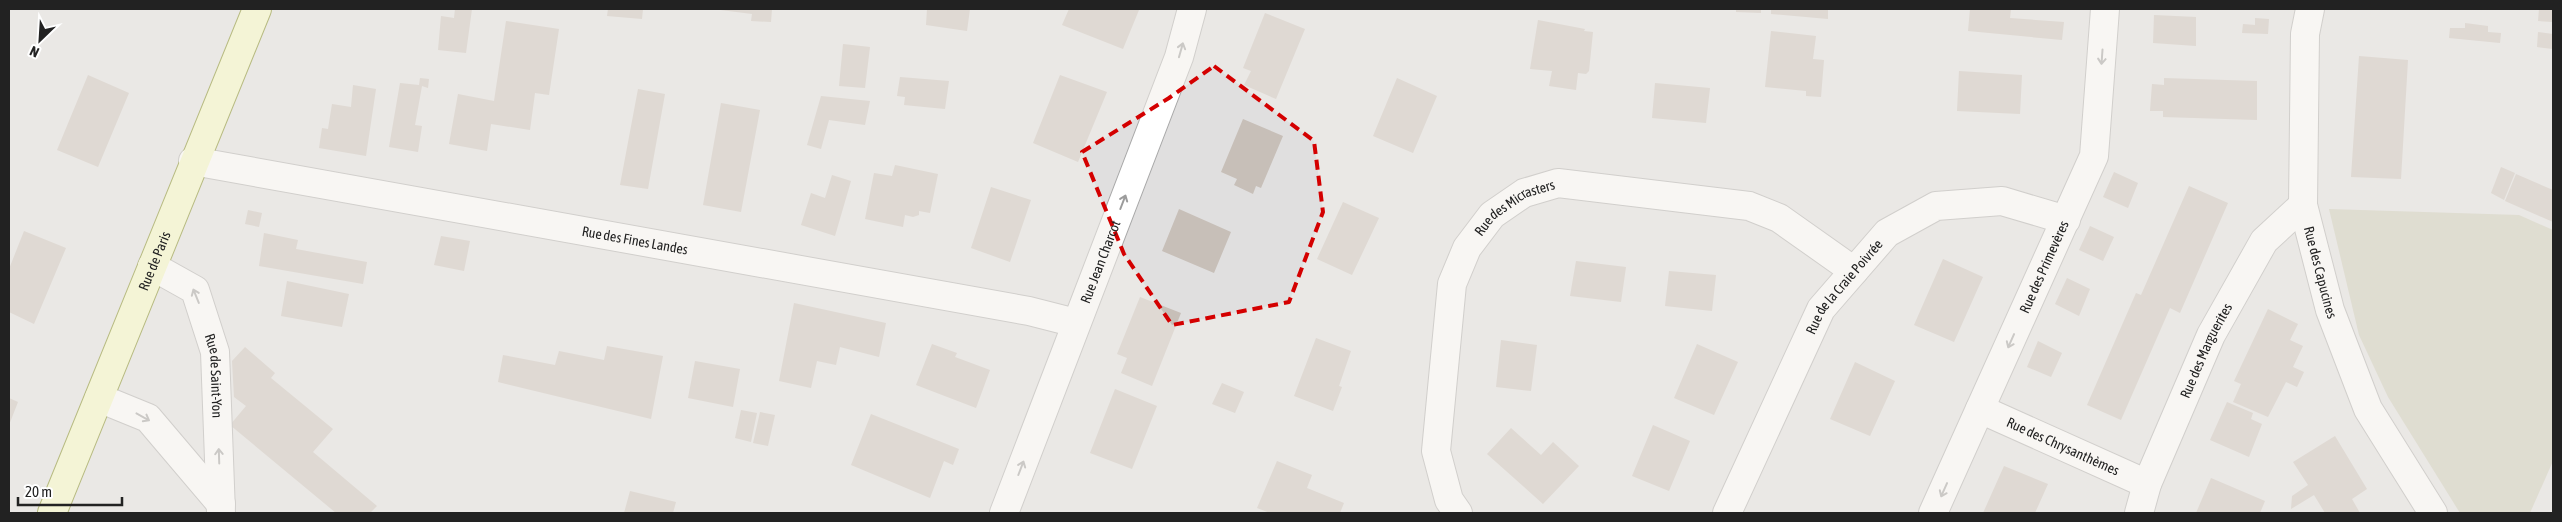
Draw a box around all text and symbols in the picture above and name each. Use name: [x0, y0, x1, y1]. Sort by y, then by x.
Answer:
north arrow: [15, 15, 65, 65]
one-way arrow: [1177, 42, 1186, 58]
text: N: [27, 43, 42, 61]
one-way arrow: [2098, 49, 2107, 65]
street label: Rue des Micrasters: [1471, 176, 1557, 239]
one-way arrow: [1119, 195, 1129, 210]
street label: Rue Jean Charcot: [1077, 218, 1124, 306]
street label: Rue des Primevères: [2016, 218, 2072, 316]
street label: Rue des Fines Landes: [581, 223, 689, 258]
street label: Rue des Capucines: [2301, 224, 2341, 321]
street label: Rue de Paris: [135, 229, 174, 293]
street label: Rue de la Craie Poivrée: [1802, 236, 1886, 337]
one-way arrow: [191, 289, 201, 304]
street label: Rue des Marguerites: [2177, 300, 2235, 401]
street label: Rue de Saint-Yon: [202, 332, 225, 418]
one-way arrow: [2005, 334, 2015, 349]
one-way arrow: [135, 412, 150, 422]
street label: Rue des Chrysanthèmes: [2004, 414, 2122, 479]
one-way arrow: [214, 448, 223, 464]
one-way arrow: [1017, 461, 1026, 476]
scale bar: [18, 474, 121, 506]
one-way arrow: [1938, 482, 1948, 497]
text: 20 m: [25, 483, 52, 500]

